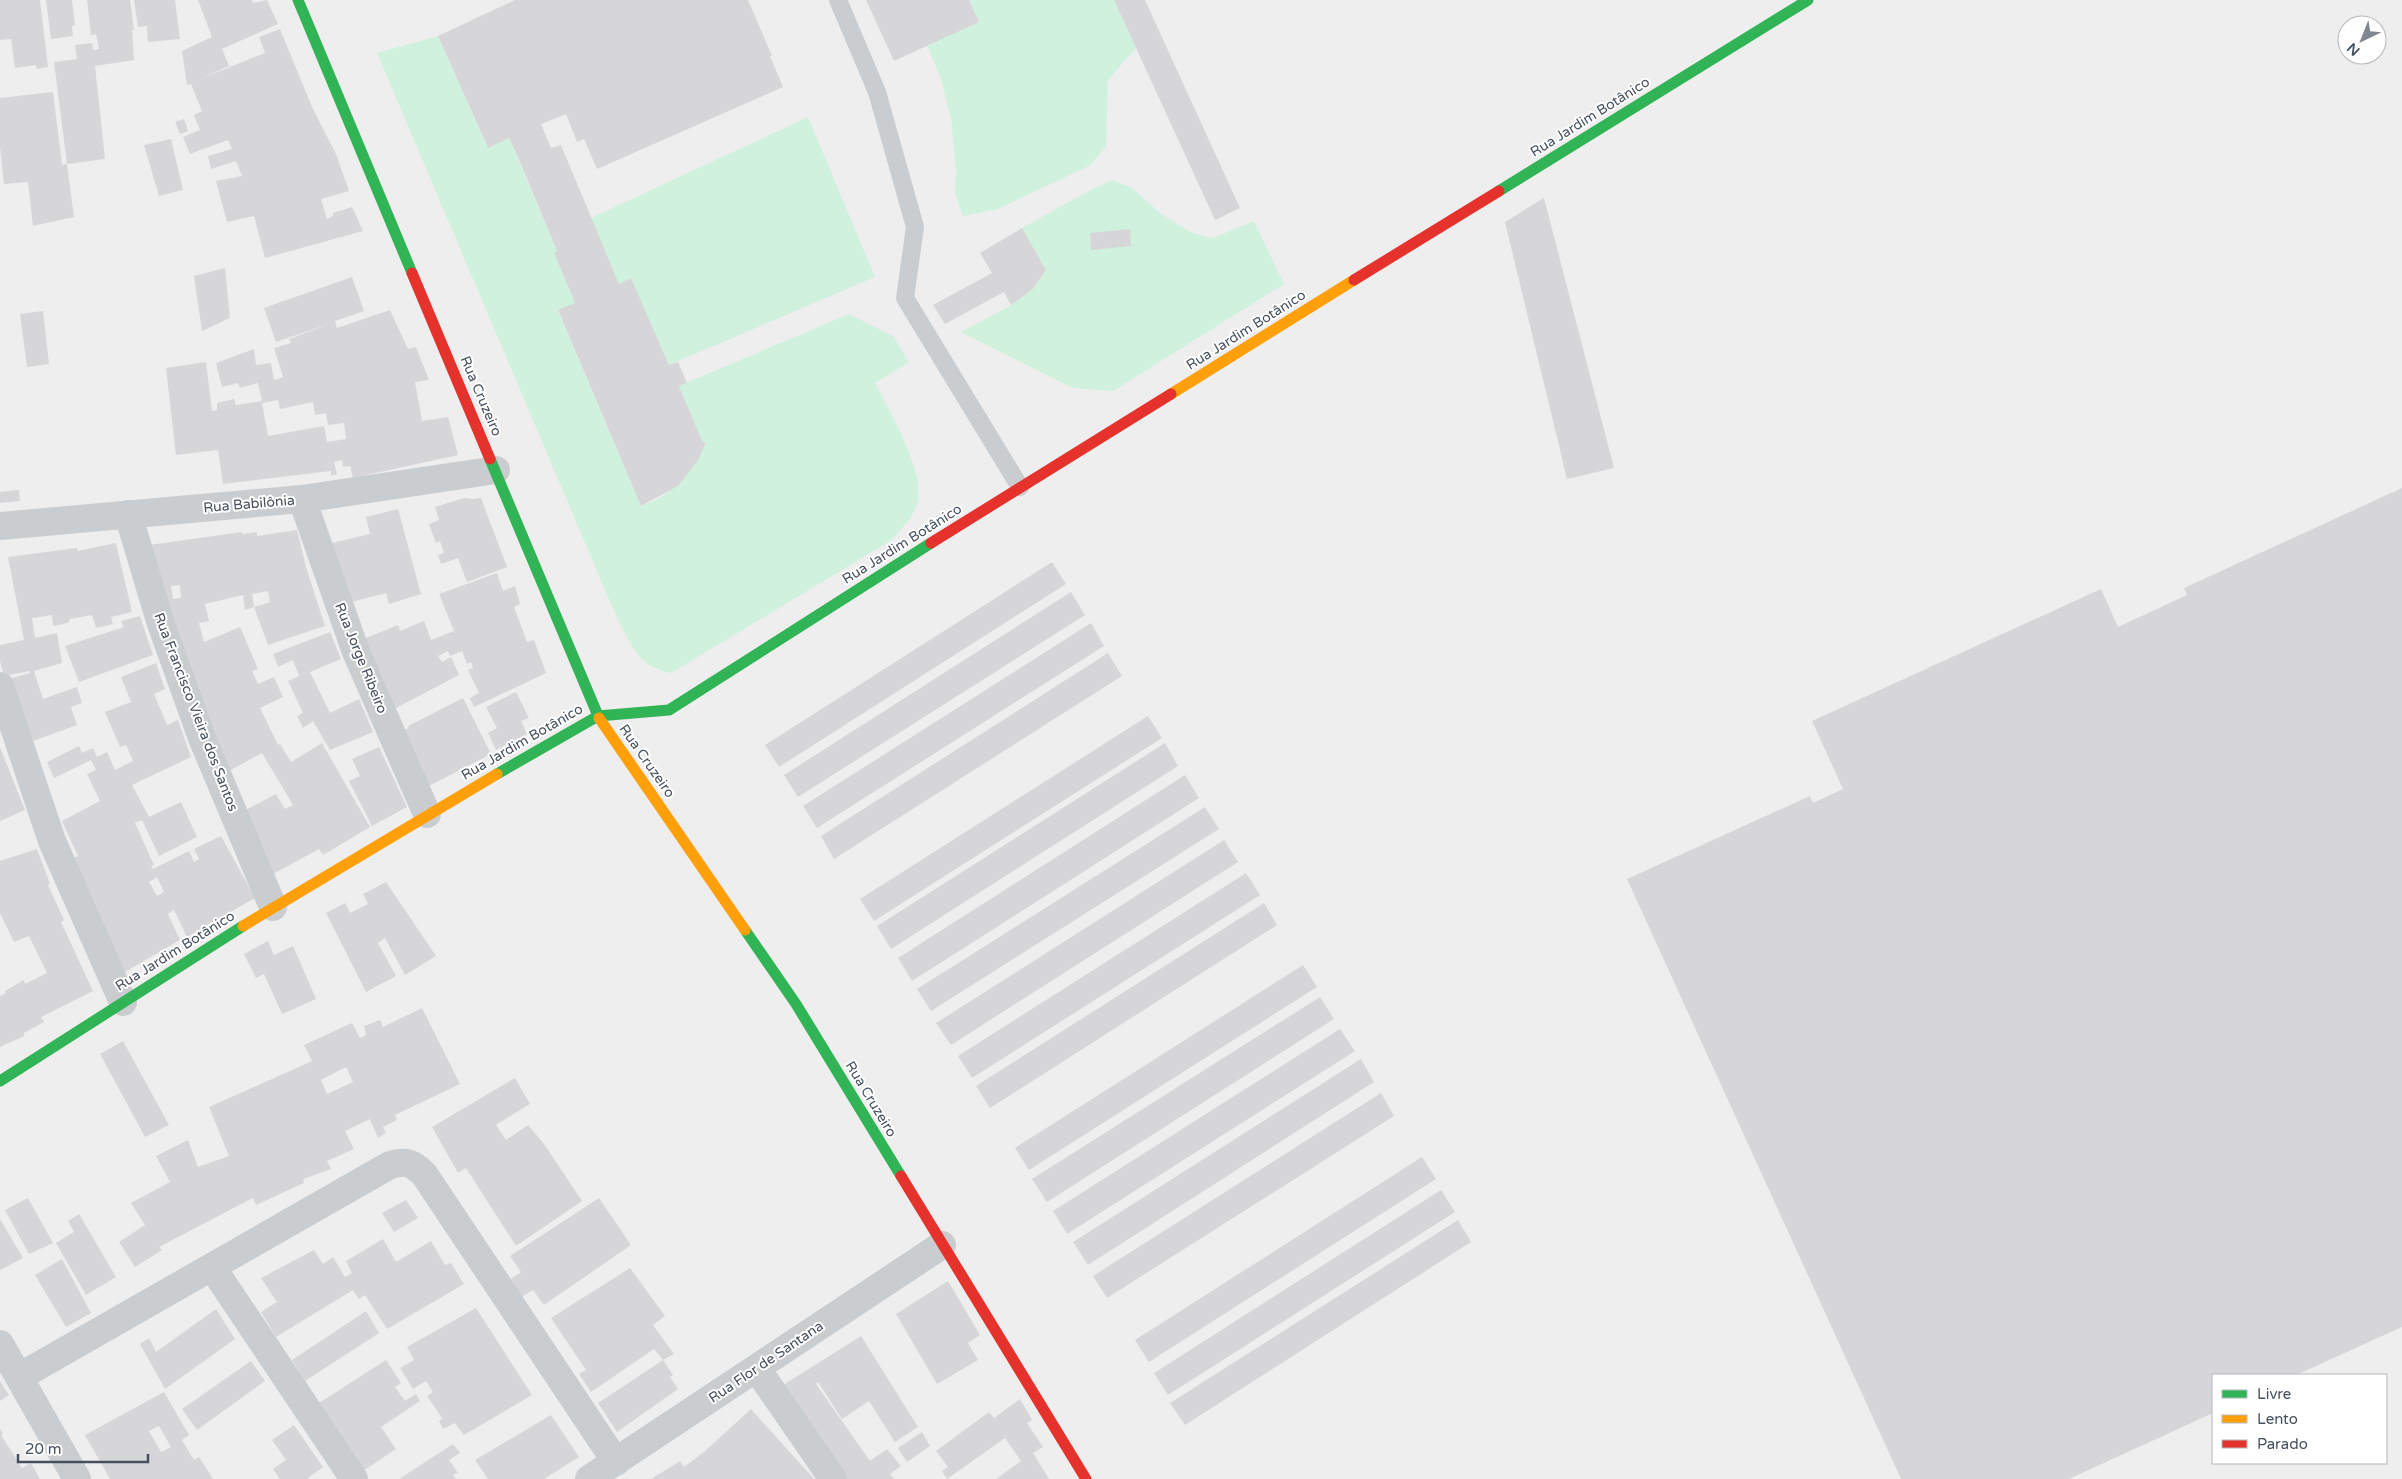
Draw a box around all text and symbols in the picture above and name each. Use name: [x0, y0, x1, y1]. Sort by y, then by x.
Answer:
north arrow: [2337, 15, 2387, 65]
text: N: [2344, 39, 2363, 59]
street label: Rua Jardim Botânico: [1527, 73, 1653, 161]
street label: Rua Jardim Botânico: [1183, 286, 1309, 374]
street label: Rua Cruzeiro: [456, 353, 506, 439]
street label: Rua Babilônia: [203, 492, 295, 516]
street label: Rua Jardim Botânico: [839, 500, 965, 588]
street label: Rua Jorge Ribeiro: [331, 600, 391, 716]
street label: Rua Francisco Vieira dos Santos: [150, 610, 242, 814]
street label: Rua Jardim Botânico: [458, 700, 586, 784]
street label: Rua Cruzeiro: [615, 721, 679, 801]
street label: Rua Jardim Botânico: [112, 907, 238, 995]
street label: Rua Cruzeiro: [842, 1058, 900, 1140]
street label: Rua Flor de Santana: [706, 1317, 826, 1407]
legend: [2212, 1374, 2387, 1464]
text: Livre: [2257, 1385, 2291, 1403]
text: Lento: [2257, 1410, 2298, 1428]
scale bar: [18, 1432, 148, 1464]
text: Parado: [2257, 1435, 2308, 1453]
text: 20 m: [25, 1440, 62, 1458]

